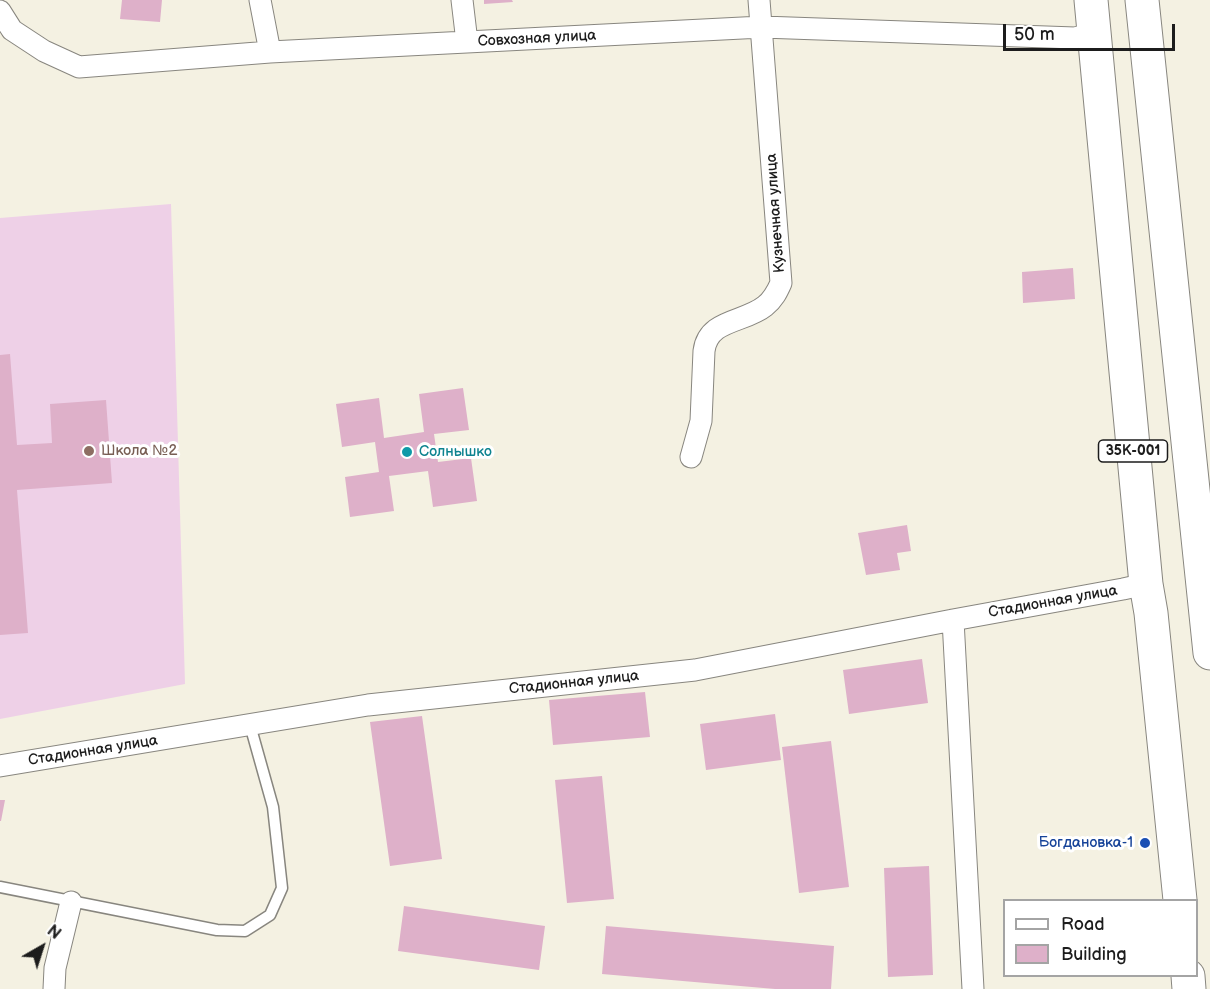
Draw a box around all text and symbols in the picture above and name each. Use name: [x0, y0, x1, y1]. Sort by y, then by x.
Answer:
scale bar: [1006, 12, 1178, 50]
text: 50 m: [1014, 24, 1055, 45]
street label: Совхозная улица: [477, 27, 597, 51]
street label: Кузнечная улица: [763, 153, 789, 273]
road number: 35К-001: [1098, 440, 1168, 462]
place label: Школа №2: [101, 442, 177, 460]
place label: Солнышко: [419, 443, 492, 461]
marker: Школа №2: [82, 444, 96, 458]
marker: Солнышко: [400, 445, 414, 459]
street label: Стадионная улица: [987, 582, 1119, 622]
street label: Стадионная улица: [508, 667, 640, 699]
street label: Стадионная улица: [27, 732, 159, 770]
place label: Богдановка-1: [1039, 834, 1133, 852]
marker: Богдановка-1: [1138, 836, 1152, 850]
legend: [1003, 899, 1198, 977]
text: Road: [1061, 914, 1105, 935]
north arrow: [12, 917, 72, 977]
text: N: [43, 921, 64, 944]
text: Building: [1061, 944, 1127, 965]

